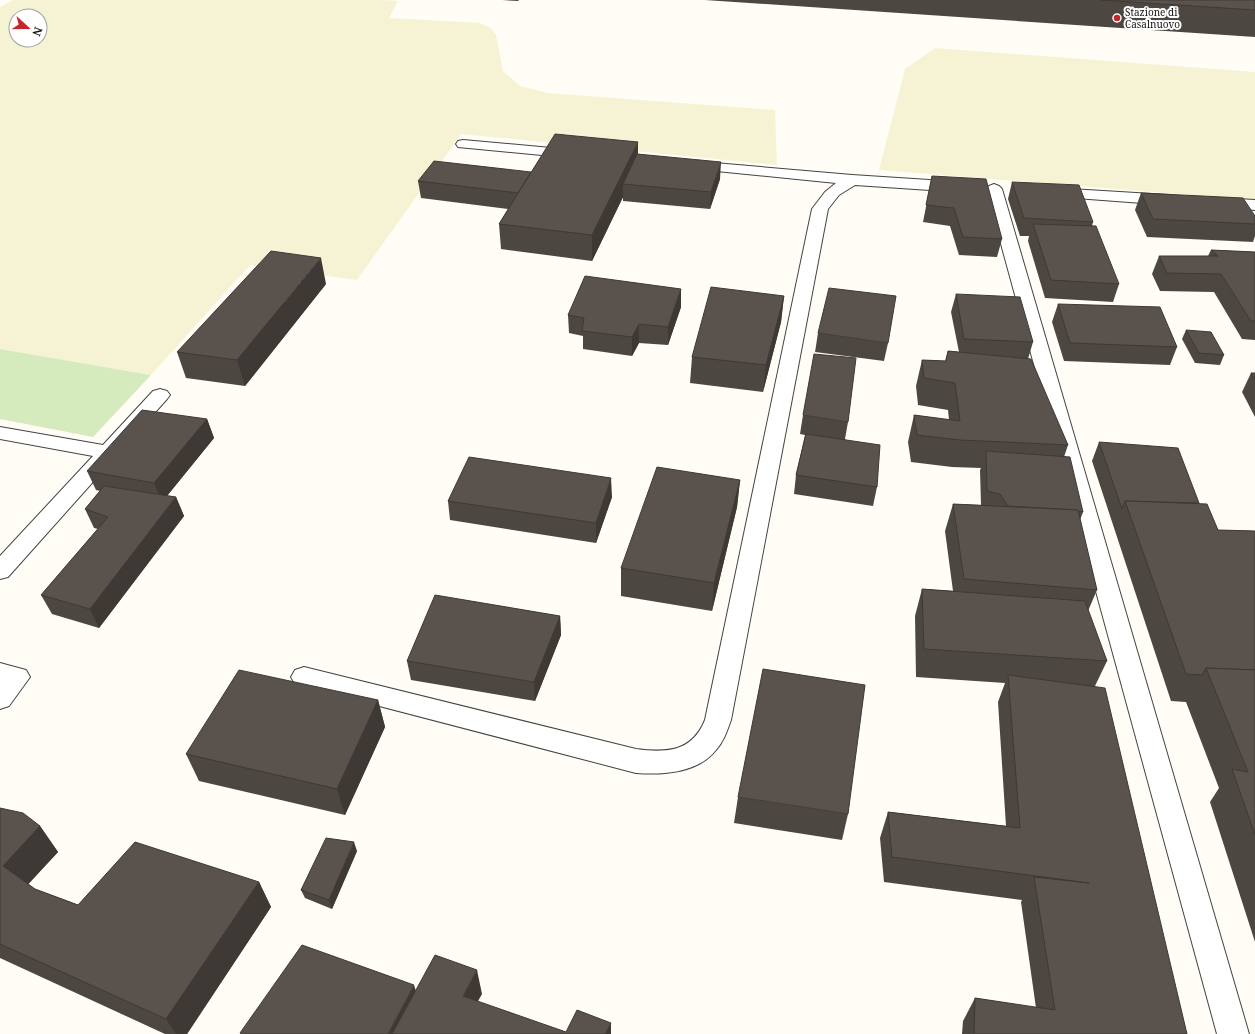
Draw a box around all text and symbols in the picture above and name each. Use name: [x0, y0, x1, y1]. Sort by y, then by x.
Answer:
place label: Stazione di Casalnuovo: [1125, 5, 1180, 31]
north arrow: [8, 8, 48, 48]
marker: Stazione di Casalnuovo: [1112, 13, 1122, 23]
text: N: [29, 25, 46, 39]

